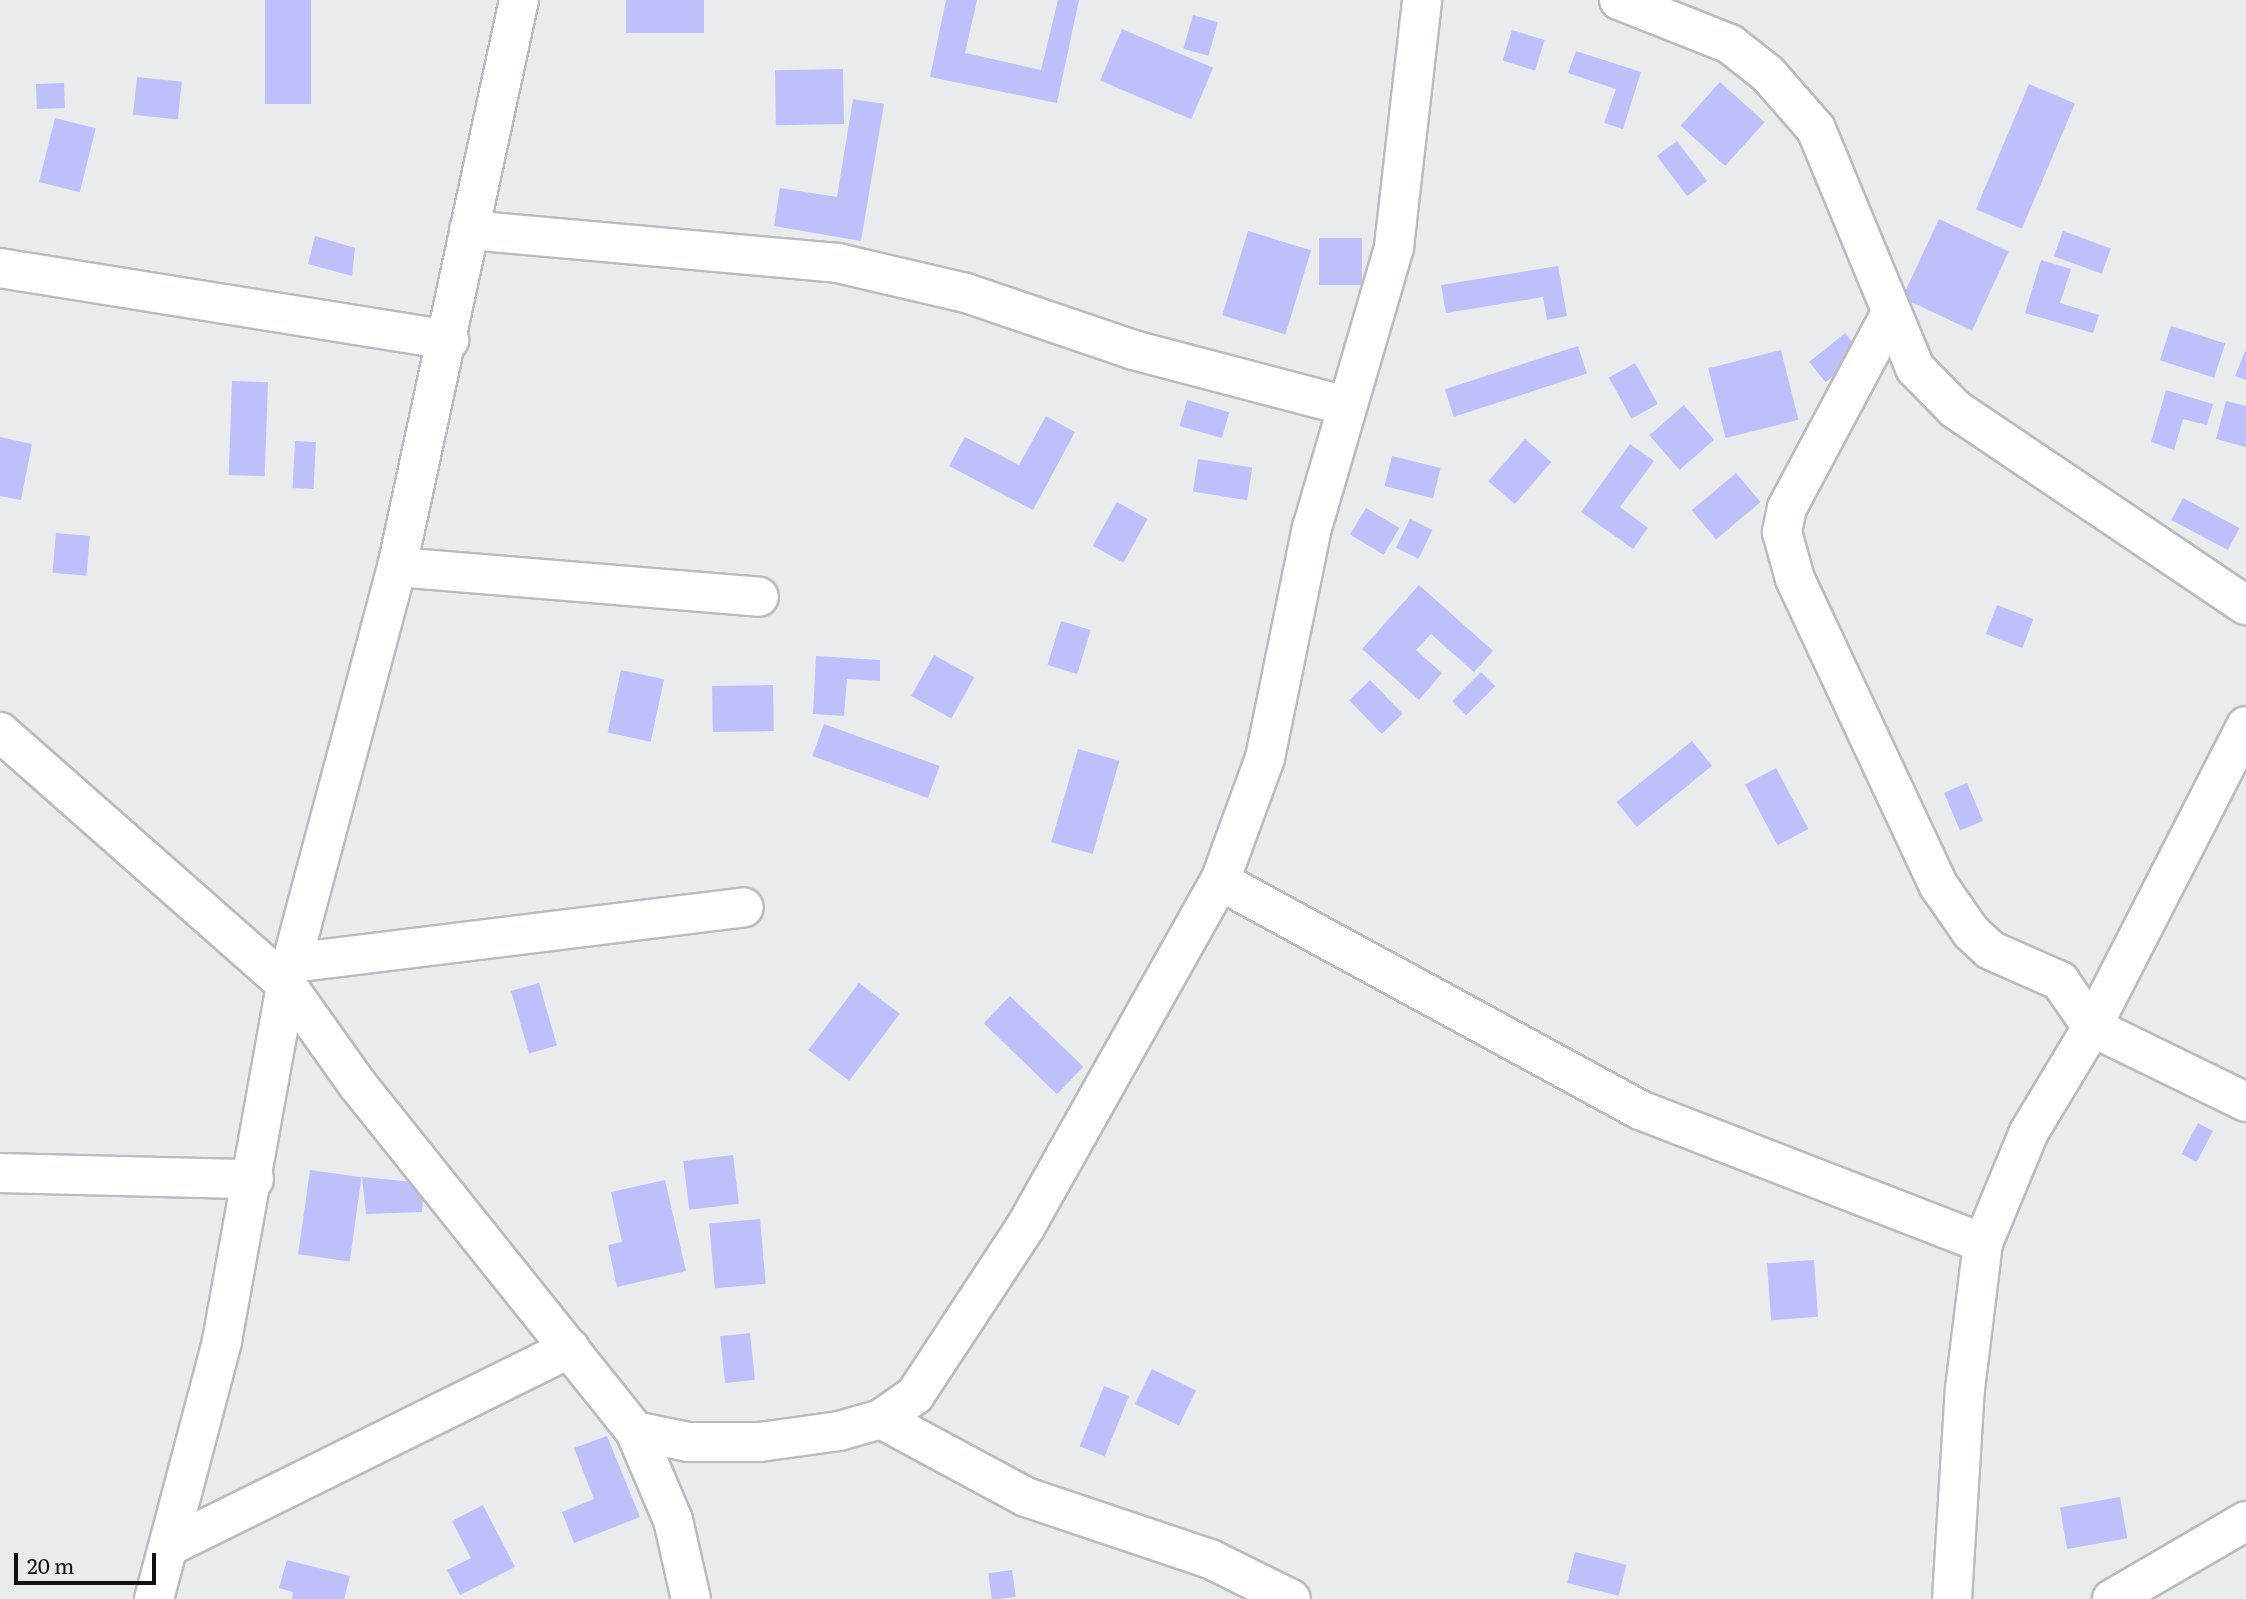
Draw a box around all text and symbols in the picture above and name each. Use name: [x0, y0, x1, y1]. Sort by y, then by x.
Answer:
scale bar: [18, 1540, 159, 1584]
text: 20 m: [27, 1549, 74, 1580]

